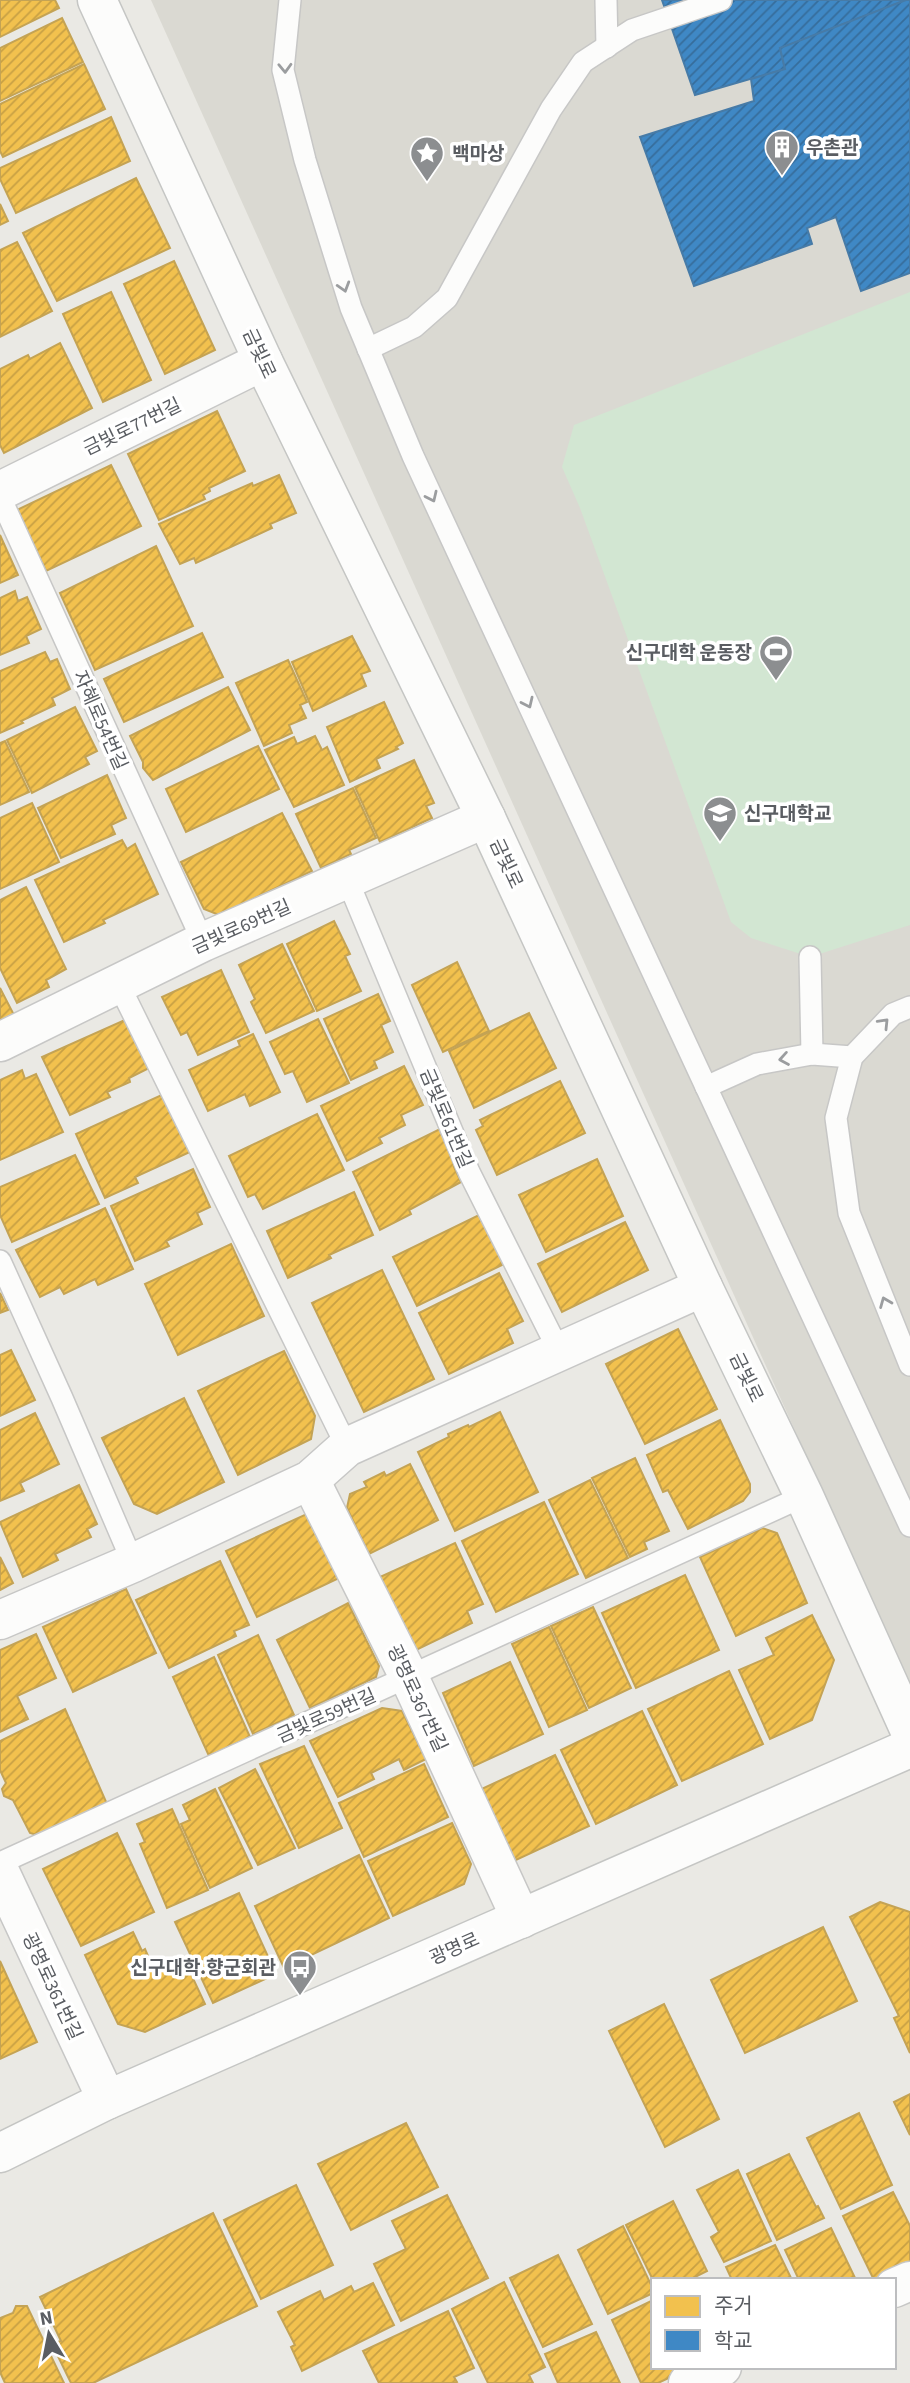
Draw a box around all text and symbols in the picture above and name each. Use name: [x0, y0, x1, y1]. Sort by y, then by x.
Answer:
one-way arrow: [278, 63, 293, 74]
building icon: 우촌관: [763, 128, 801, 177]
place icon: 백마상: [408, 134, 446, 183]
place label: 우촌관: [806, 135, 859, 162]
place label: 백마상: [452, 141, 504, 168]
one-way arrow: [336, 281, 351, 293]
street label: 금빛로: [235, 324, 282, 383]
street label: 금빛로77번길: [79, 392, 186, 463]
one-way arrow: [424, 489, 438, 502]
sports icon: 신구대학 운동장: [757, 633, 795, 682]
place label: 신구대학 운동장: [626, 640, 752, 667]
street label: 자혜로54번길: [66, 667, 134, 775]
one-way arrow: [520, 696, 534, 708]
school or university icon: 신구대학교: [701, 794, 739, 843]
place label: 신구대학교: [744, 801, 831, 828]
street label: 금빛로: [482, 834, 529, 893]
street label: 금빛로69번길: [188, 893, 296, 961]
one-way arrow: [876, 1019, 888, 1032]
one-way arrow: [778, 1051, 790, 1066]
street label: 금빛로61번길: [412, 1064, 479, 1173]
one-way arrow: [879, 1296, 893, 1308]
street label: 금빛로: [722, 1348, 769, 1407]
street label: 광명로367번길: [380, 1640, 453, 1757]
street label: 금빛로59번길: [273, 1682, 381, 1750]
street label: 광명로: [425, 1926, 484, 1972]
street label: 광명로361번길: [15, 1928, 88, 2045]
bus stop icon: 신구대학.향군회관: [281, 1948, 319, 1997]
place label: 신구대학.향군회관: [130, 1955, 277, 1982]
legend: [651, 2278, 896, 2369]
text: 주거: [714, 2291, 753, 2321]
north arrow: [14, 2299, 84, 2369]
text: N: [38, 2304, 55, 2333]
text: 학교: [714, 2326, 753, 2356]

